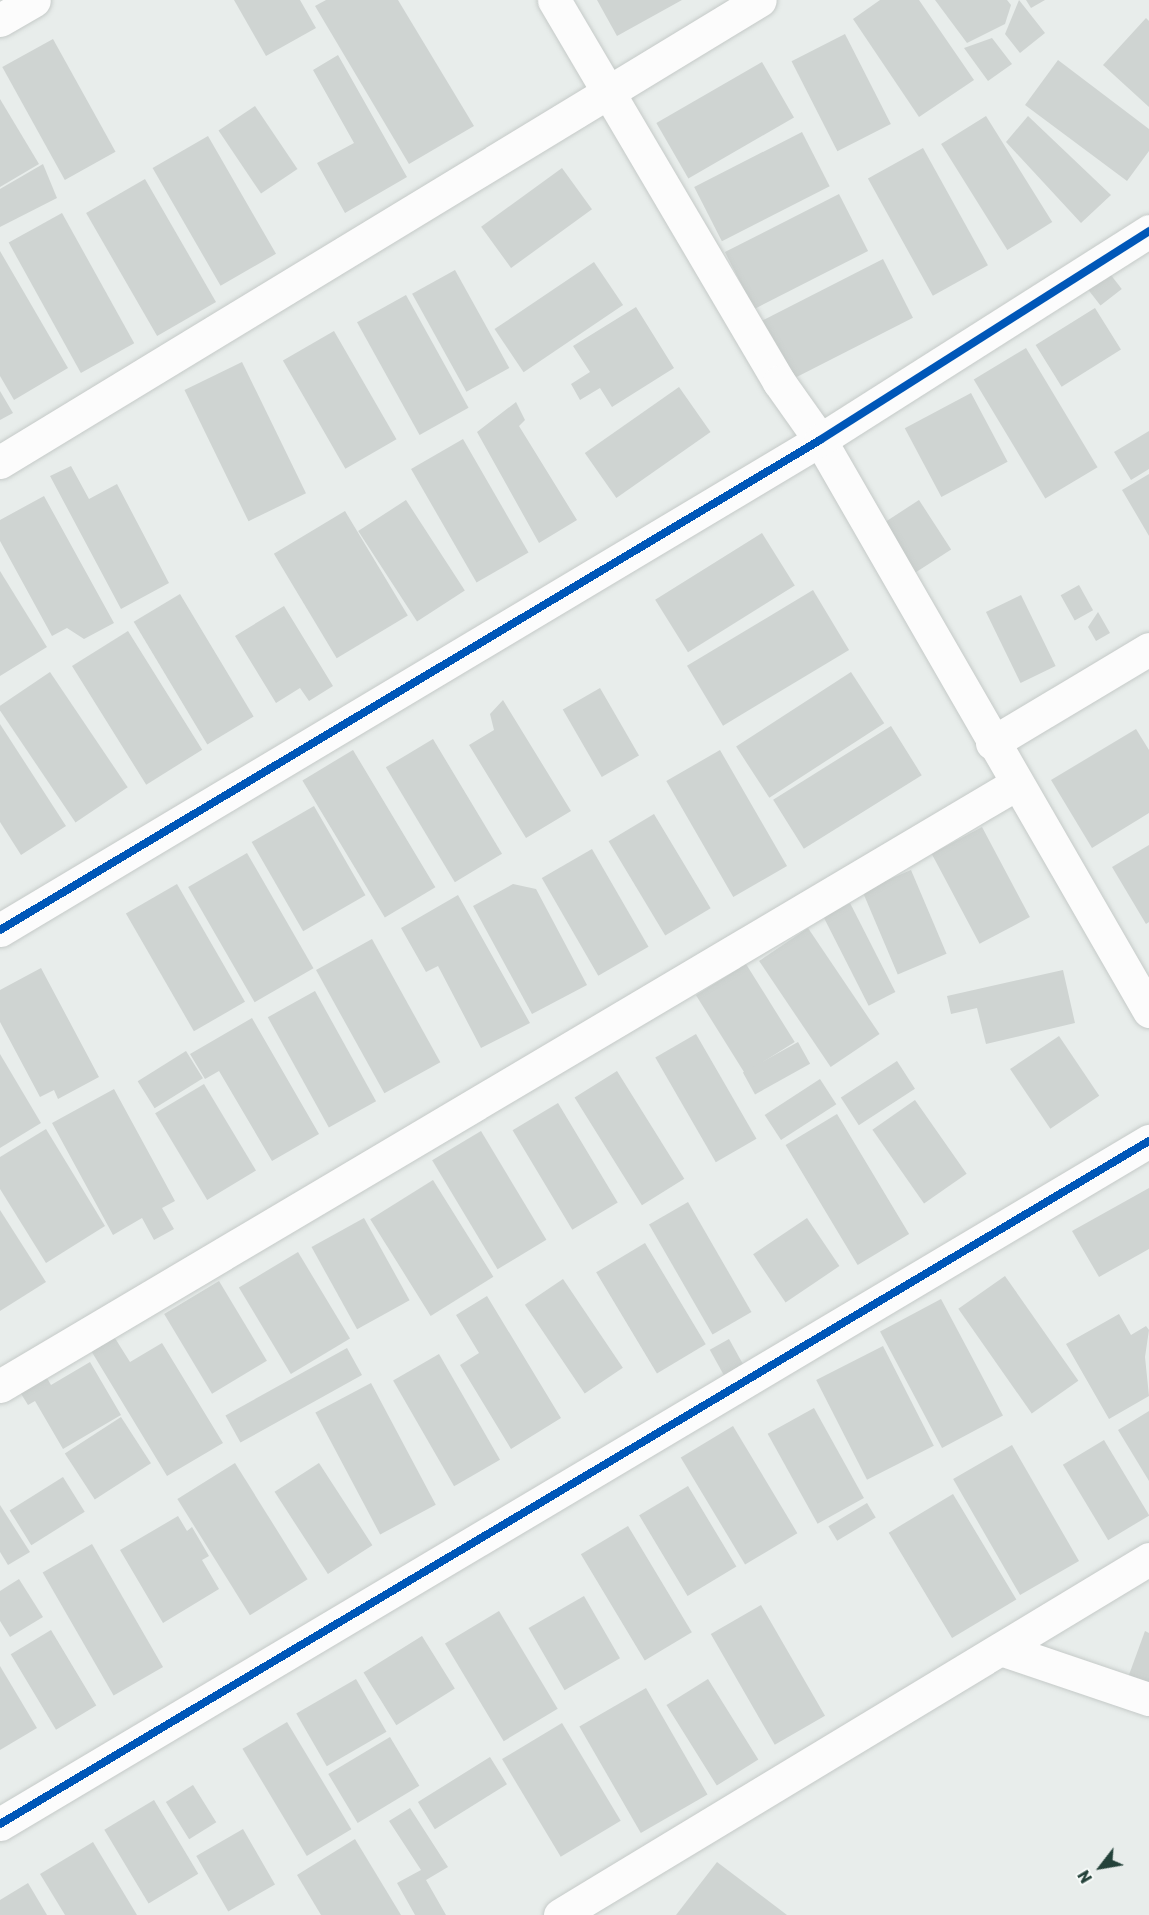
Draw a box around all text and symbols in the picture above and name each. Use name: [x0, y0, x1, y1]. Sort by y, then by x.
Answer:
north arrow: [1071, 1837, 1131, 1897]
text: N: [1074, 1867, 1096, 1886]

